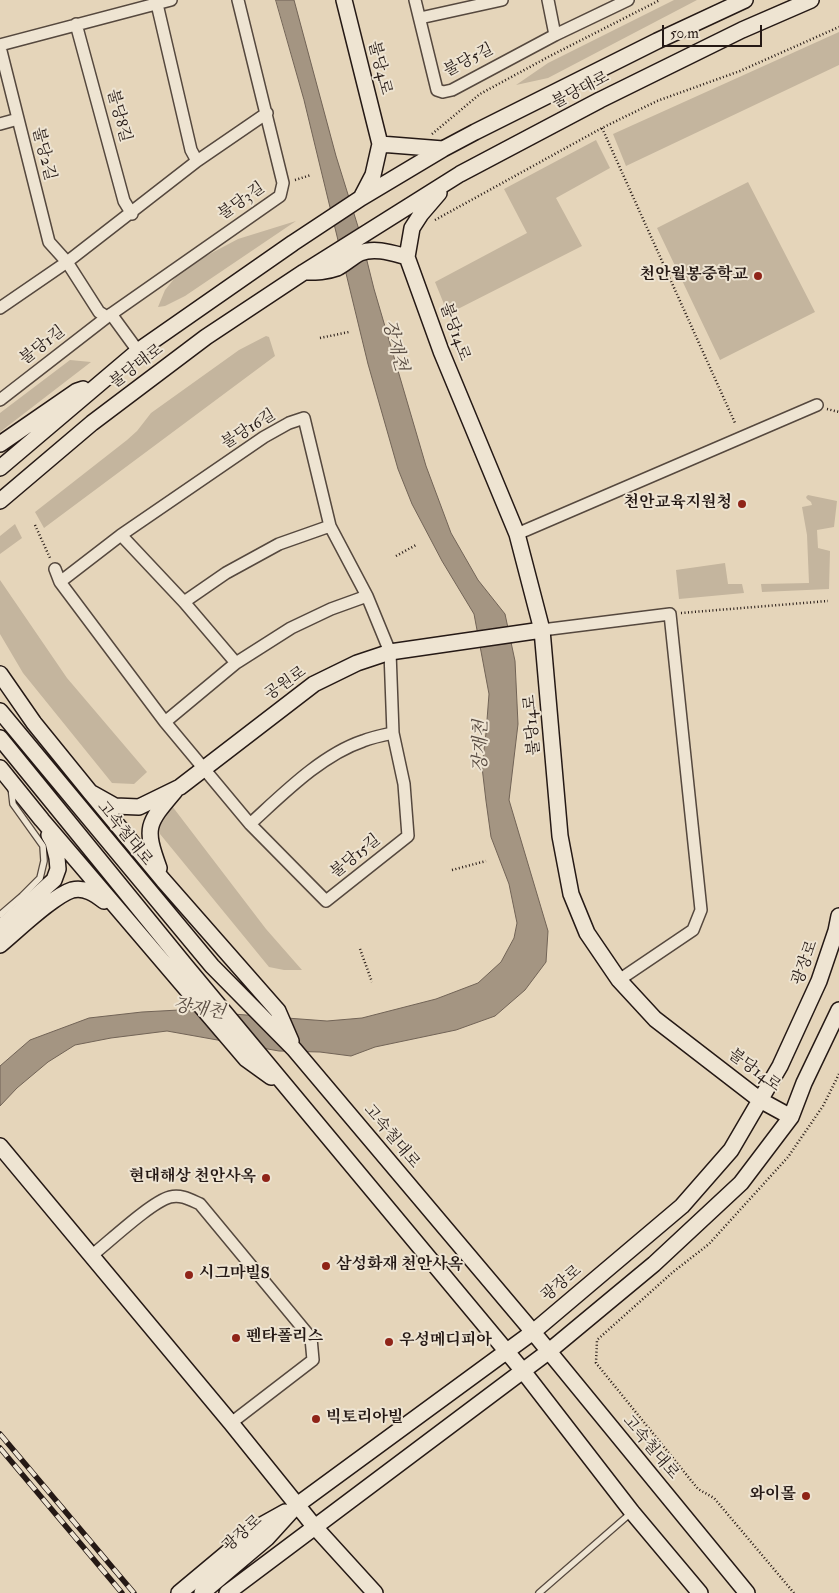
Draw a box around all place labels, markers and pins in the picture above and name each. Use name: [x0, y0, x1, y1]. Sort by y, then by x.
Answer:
place label: 천안월봉중학교: [640, 266, 748, 286]
marker: 천안월봉중학교: [752, 270, 764, 282]
place label: 천안교육지원청: [624, 494, 732, 514]
marker: 천안교육지원청: [736, 498, 748, 510]
place label: 현대해상 천안사옥: [129, 1168, 256, 1188]
marker: 현대해상 천안사옥: [260, 1172, 272, 1184]
place label: 삼성화재 천안사옥: [336, 1256, 463, 1276]
marker: 삼성화재 천안사옥: [320, 1260, 332, 1272]
place label: 시그마빌S: [199, 1265, 270, 1285]
marker: 시그마빌S: [183, 1269, 195, 1281]
place label: 펜타폴리스: [246, 1328, 323, 1348]
marker: 펜타폴리스: [230, 1332, 242, 1344]
place label: 우성메디피아: [399, 1332, 492, 1352]
marker: 우성메디피아: [383, 1336, 395, 1348]
place label: 빅토리아빌: [326, 1409, 403, 1429]
marker: 빅토리아빌: [310, 1413, 322, 1425]
place label: 와이몰: [750, 1486, 796, 1506]
marker: 와이몰: [800, 1490, 812, 1502]

